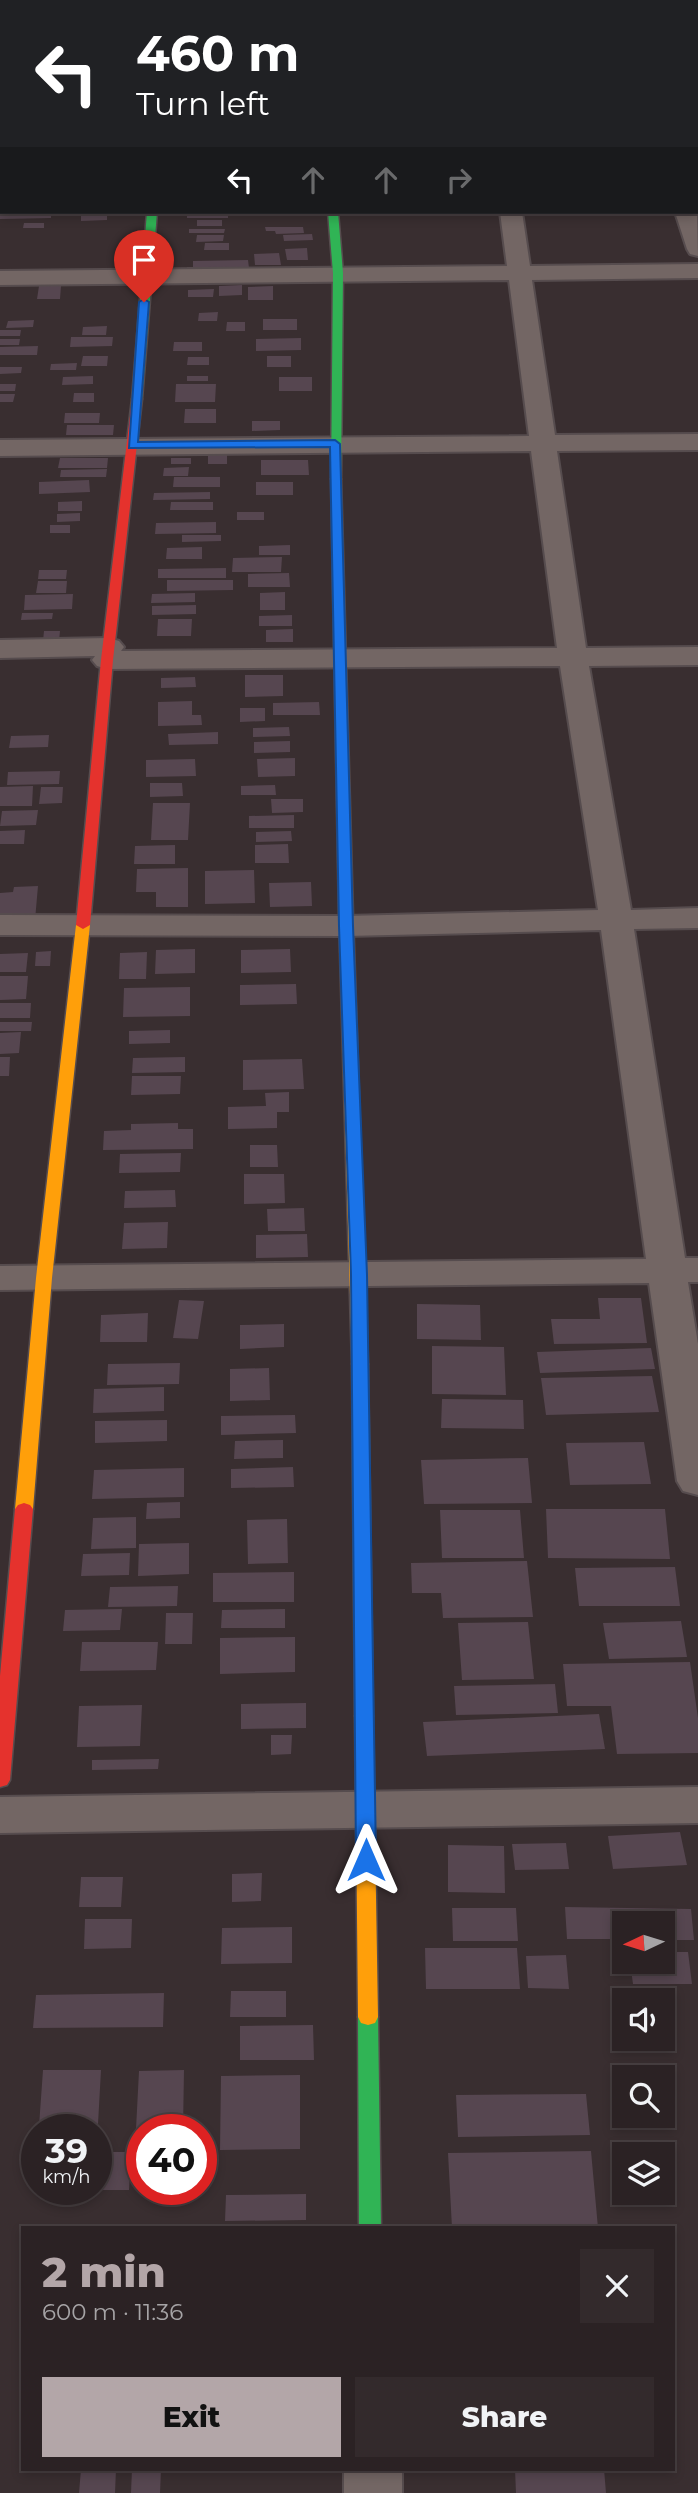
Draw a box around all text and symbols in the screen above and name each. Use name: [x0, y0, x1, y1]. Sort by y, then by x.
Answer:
text: 460 m: [136, 24, 300, 83]
icon: left: [21, 28, 112, 119]
text: Turn left: [136, 84, 270, 123]
icon: left: [221, 161, 259, 199]
icon: ahead: [294, 161, 332, 199]
icon: ahead: [367, 161, 405, 199]
icon: right: [440, 161, 478, 199]
pin: [114, 230, 174, 302]
icon: arrive: [125, 241, 163, 279]
position arrow: [329, 1823, 403, 1897]
north arrow: [612, 1911, 676, 1974]
map controls: [612, 1911, 675, 2205]
button: sound: [612, 1988, 675, 2051]
button: search: [612, 2065, 675, 2128]
speed limit sign: 40: [126, 2114, 217, 2205]
text: 39: [45, 2129, 88, 2172]
button: layers: [612, 2142, 675, 2205]
text: km/h: [42, 2166, 91, 2188]
text: 2 min: [42, 2246, 166, 2298]
button: close: [580, 2249, 654, 2323]
text: 600 m · 11:36: [42, 2298, 183, 2326]
button: Exit: [42, 2377, 341, 2457]
button: Share: [355, 2377, 654, 2457]

